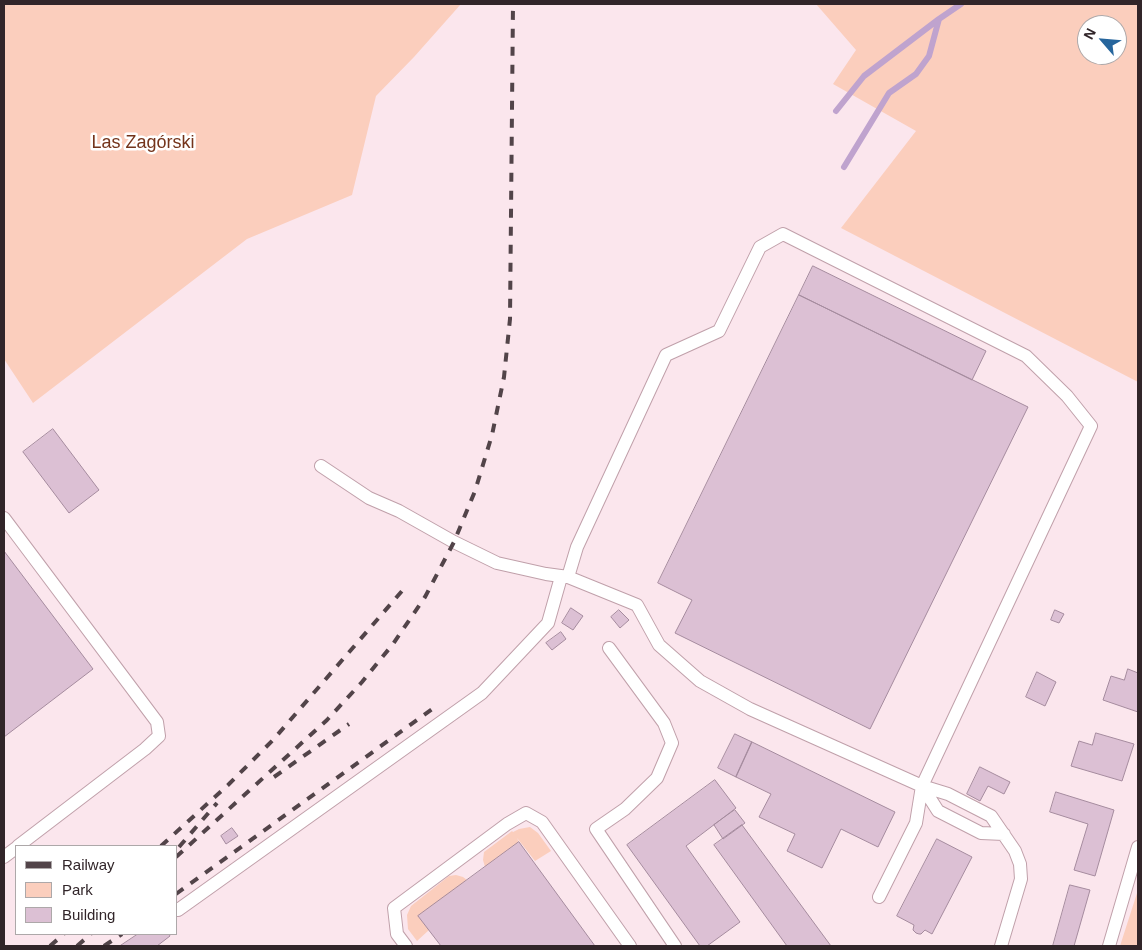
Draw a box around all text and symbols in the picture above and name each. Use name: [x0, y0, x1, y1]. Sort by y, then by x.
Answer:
north arrow: [1077, 15, 1127, 65]
text: N: [1080, 26, 1099, 42]
park label: Las Zagórski: [91, 132, 195, 154]
legend: [15, 845, 178, 935]
text: Railway: [62, 856, 115, 873]
text: Park: [62, 881, 93, 898]
text: Building: [62, 906, 115, 923]

